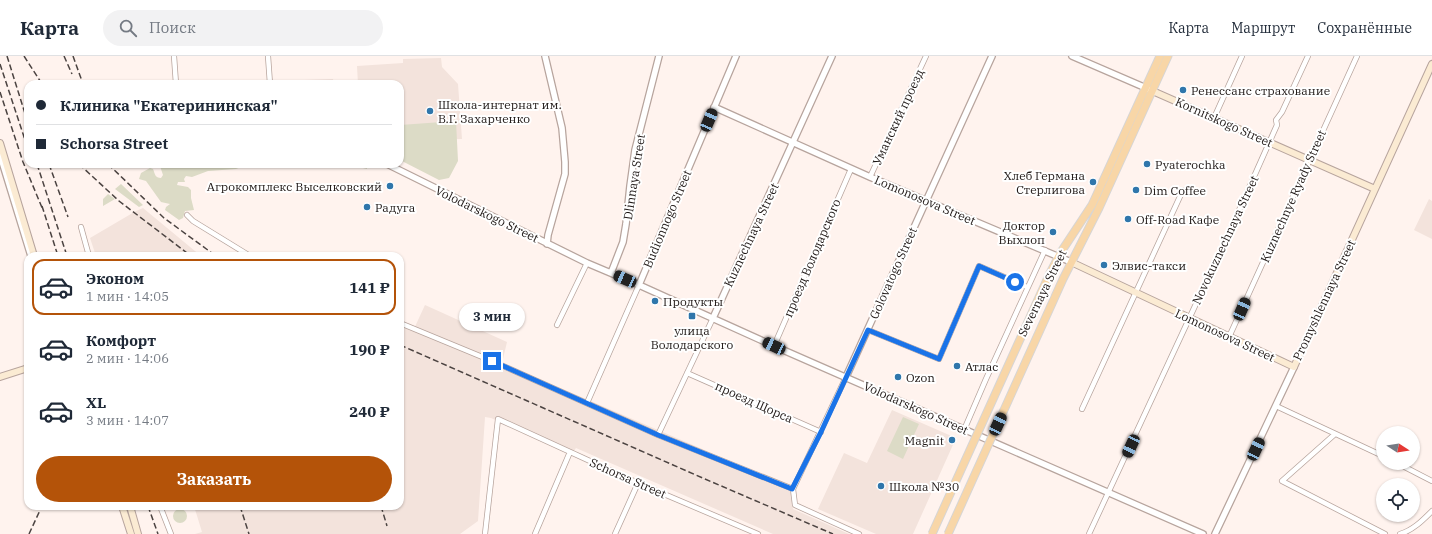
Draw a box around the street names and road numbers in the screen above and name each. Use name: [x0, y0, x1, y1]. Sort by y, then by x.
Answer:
street label: Уманский проезд: [869, 67, 927, 167]
street label: Kornitskogo Street: [1173, 94, 1275, 150]
street label: Kuznechnye Ryady Street: [1257, 127, 1329, 265]
street label: Dlinnaya Street: [620, 133, 648, 221]
street label: Budionnogo Street: [640, 168, 694, 270]
street label: Lomonosova Street: [872, 172, 978, 228]
street label: Novokuznechnaya Street: [1188, 173, 1262, 307]
street label: Kuznechnaya Street: [720, 181, 782, 289]
street label: Volodarskogo Street: [433, 183, 541, 245]
street label: проезд Володарского: [780, 196, 844, 319]
street label: Golovatogo Street: [866, 225, 920, 321]
street label: Promyshlennaya Street: [1289, 237, 1359, 363]
street label: Severnaya Street: [1014, 247, 1070, 339]
street label: Lomonosova Street: [1173, 305, 1277, 365]
street label: проезд Щорса: [713, 378, 796, 426]
street label: Volodarskogo Street: [861, 378, 971, 438]
street label: Schorsa Street: [588, 455, 668, 501]

